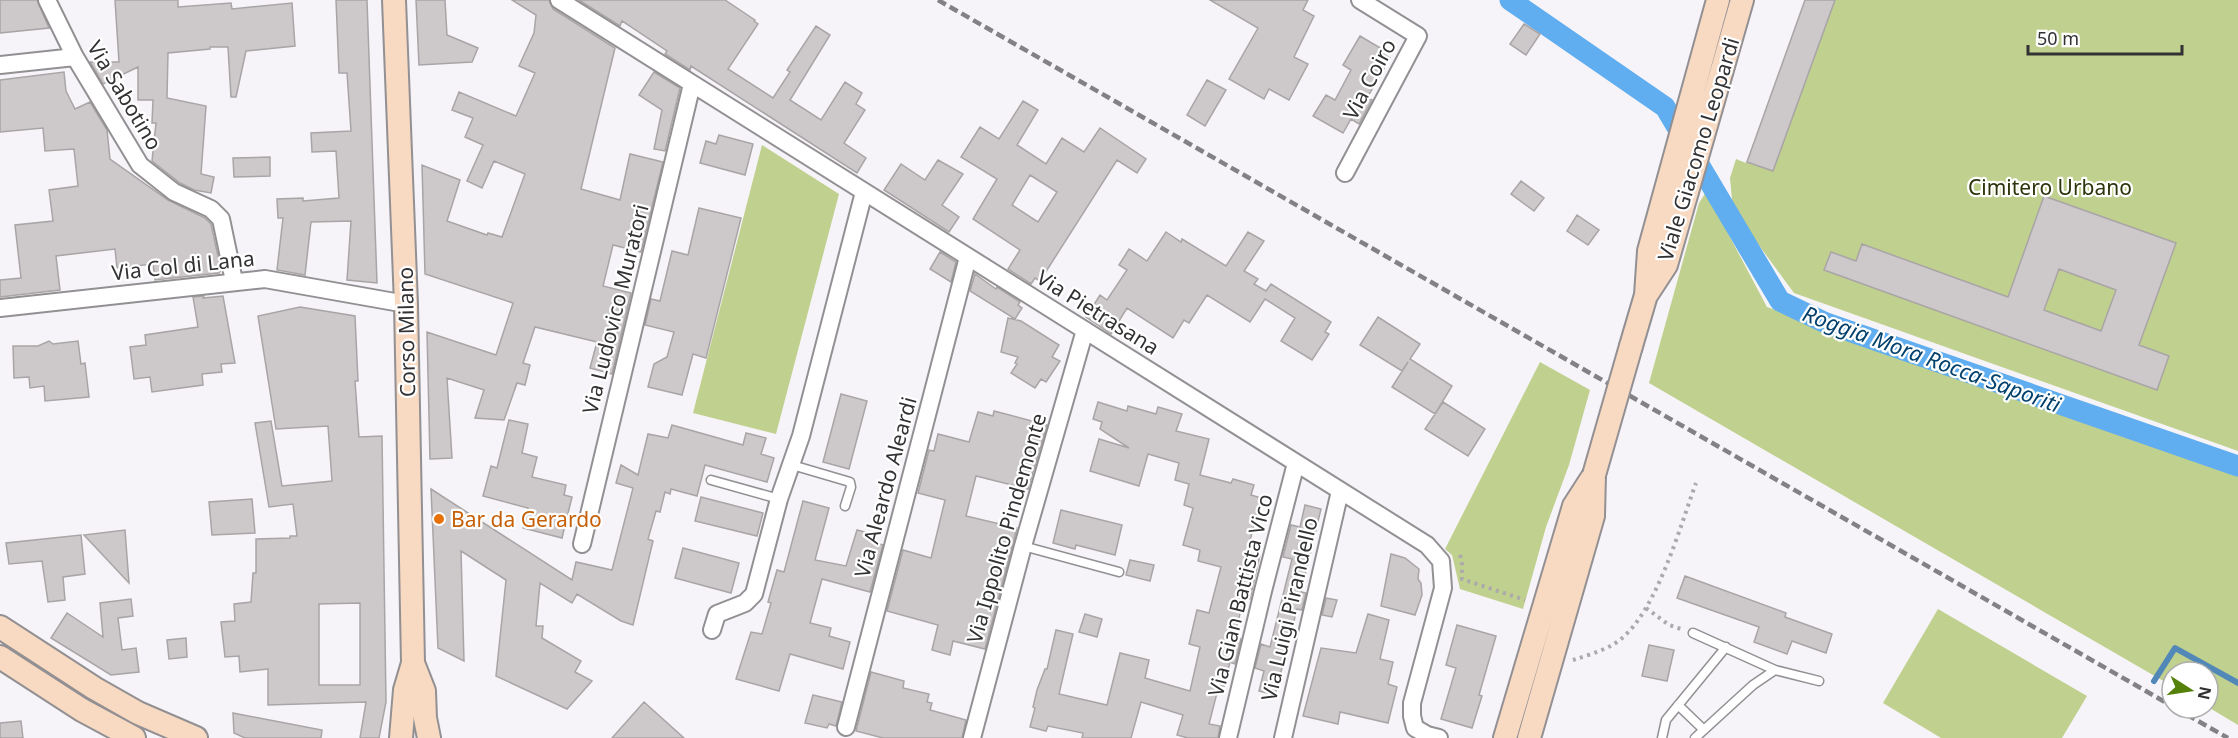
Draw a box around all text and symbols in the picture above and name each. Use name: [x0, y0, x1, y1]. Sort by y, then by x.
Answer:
scale bar: [2028, 18, 2182, 56]
text: 50 m: [2037, 26, 2079, 50]
street label: Via Coiro: [1336, 34, 1402, 124]
street label: Viale Giacomo Leopardi: [1651, 34, 1745, 264]
street label: Via Sabotino: [81, 35, 169, 155]
park label: Cimitero Urbano: [1968, 173, 2132, 201]
street label: Via Ludovico Muratori: [575, 201, 655, 417]
street label: Via Col di Lana: [110, 244, 256, 286]
street label: Via Pietrasana: [1031, 263, 1165, 361]
street label: Corso Milano: [391, 267, 421, 397]
water label: Roggia Mora Rocca-Saporiti: [1799, 297, 2065, 419]
street label: Via Aleardo Aleardi: [847, 393, 923, 581]
street label: Via Ippolito Pindemonte: [960, 410, 1052, 646]
street label: Via Gian Battista Vico: [1201, 491, 1279, 699]
place label: Bar da Gerardo: [451, 505, 602, 533]
marker: Bar da Gerardo: [432, 512, 446, 526]
street label: Via Luigi Pirandello: [1254, 514, 1324, 704]
north arrow: [2160, 660, 2220, 720]
text: N: [2193, 684, 2217, 702]

